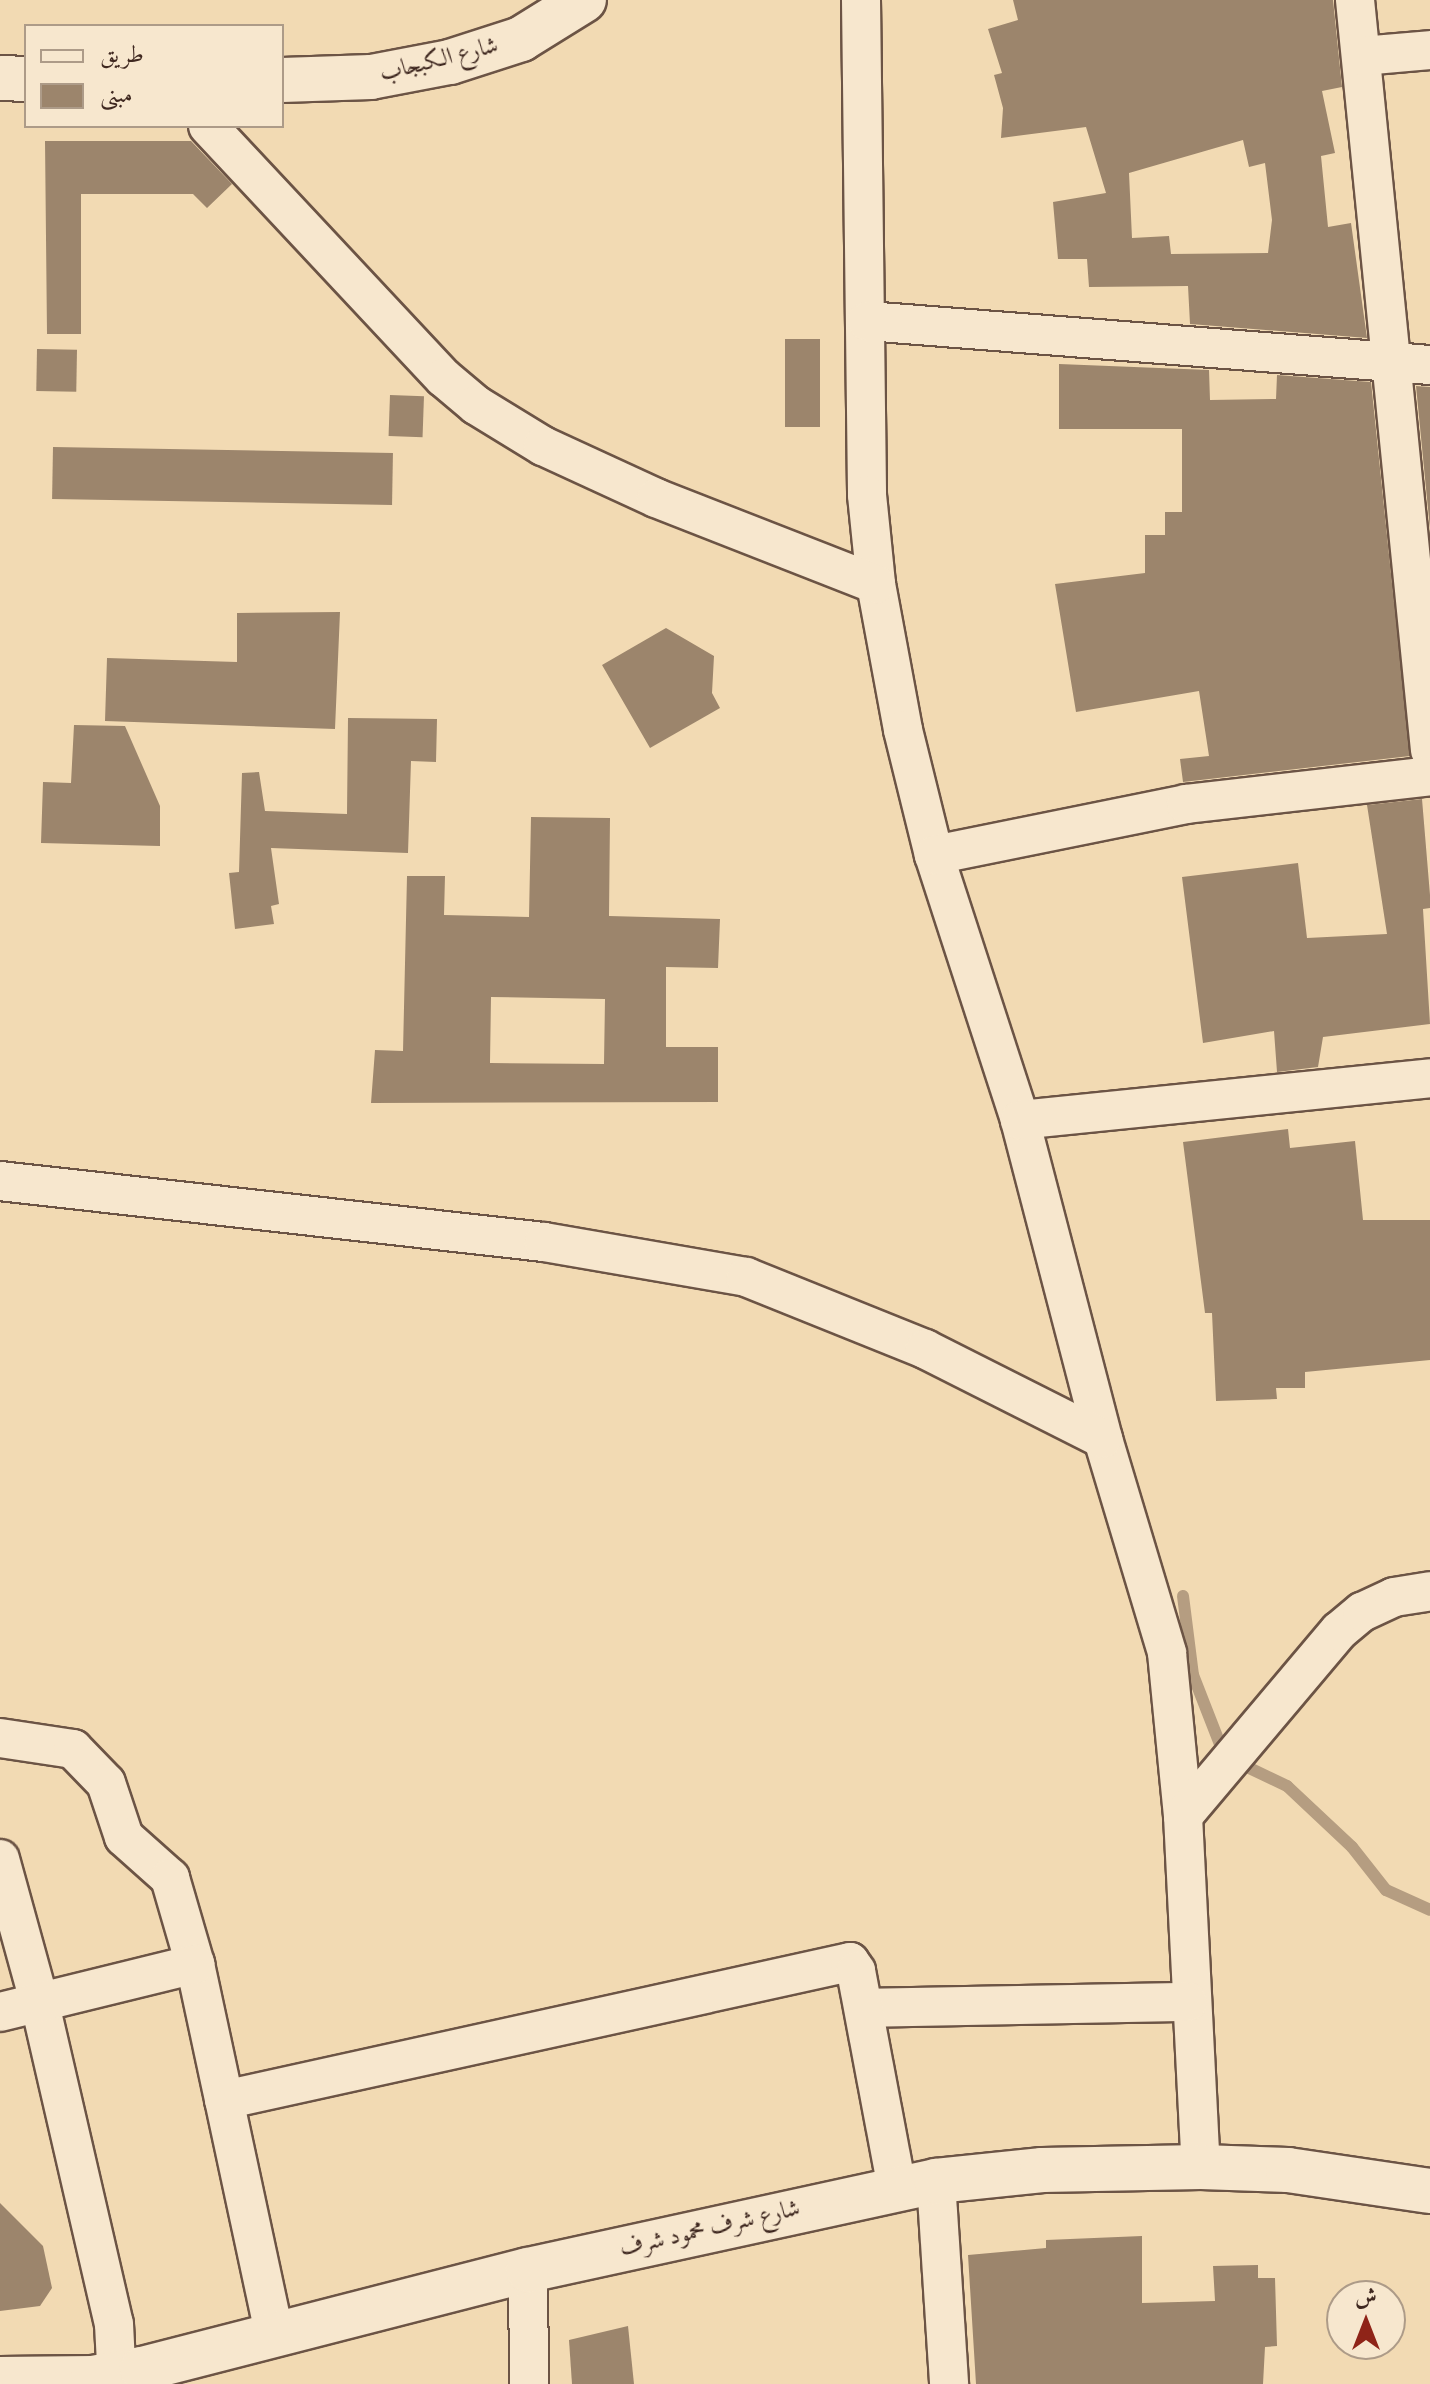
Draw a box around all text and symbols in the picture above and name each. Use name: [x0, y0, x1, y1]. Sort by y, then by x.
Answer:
legend: [24, 24, 284, 128]
street label: شارع الكبجاب: [377, 31, 501, 89]
text: طريق: [100, 40, 144, 71]
text: مبنى: [100, 80, 133, 111]
street label: شارع شرف محمود شرف: [617, 2194, 803, 2264]
north arrow: [1326, 2280, 1406, 2360]
text: ش: [1355, 2284, 1377, 2312]

